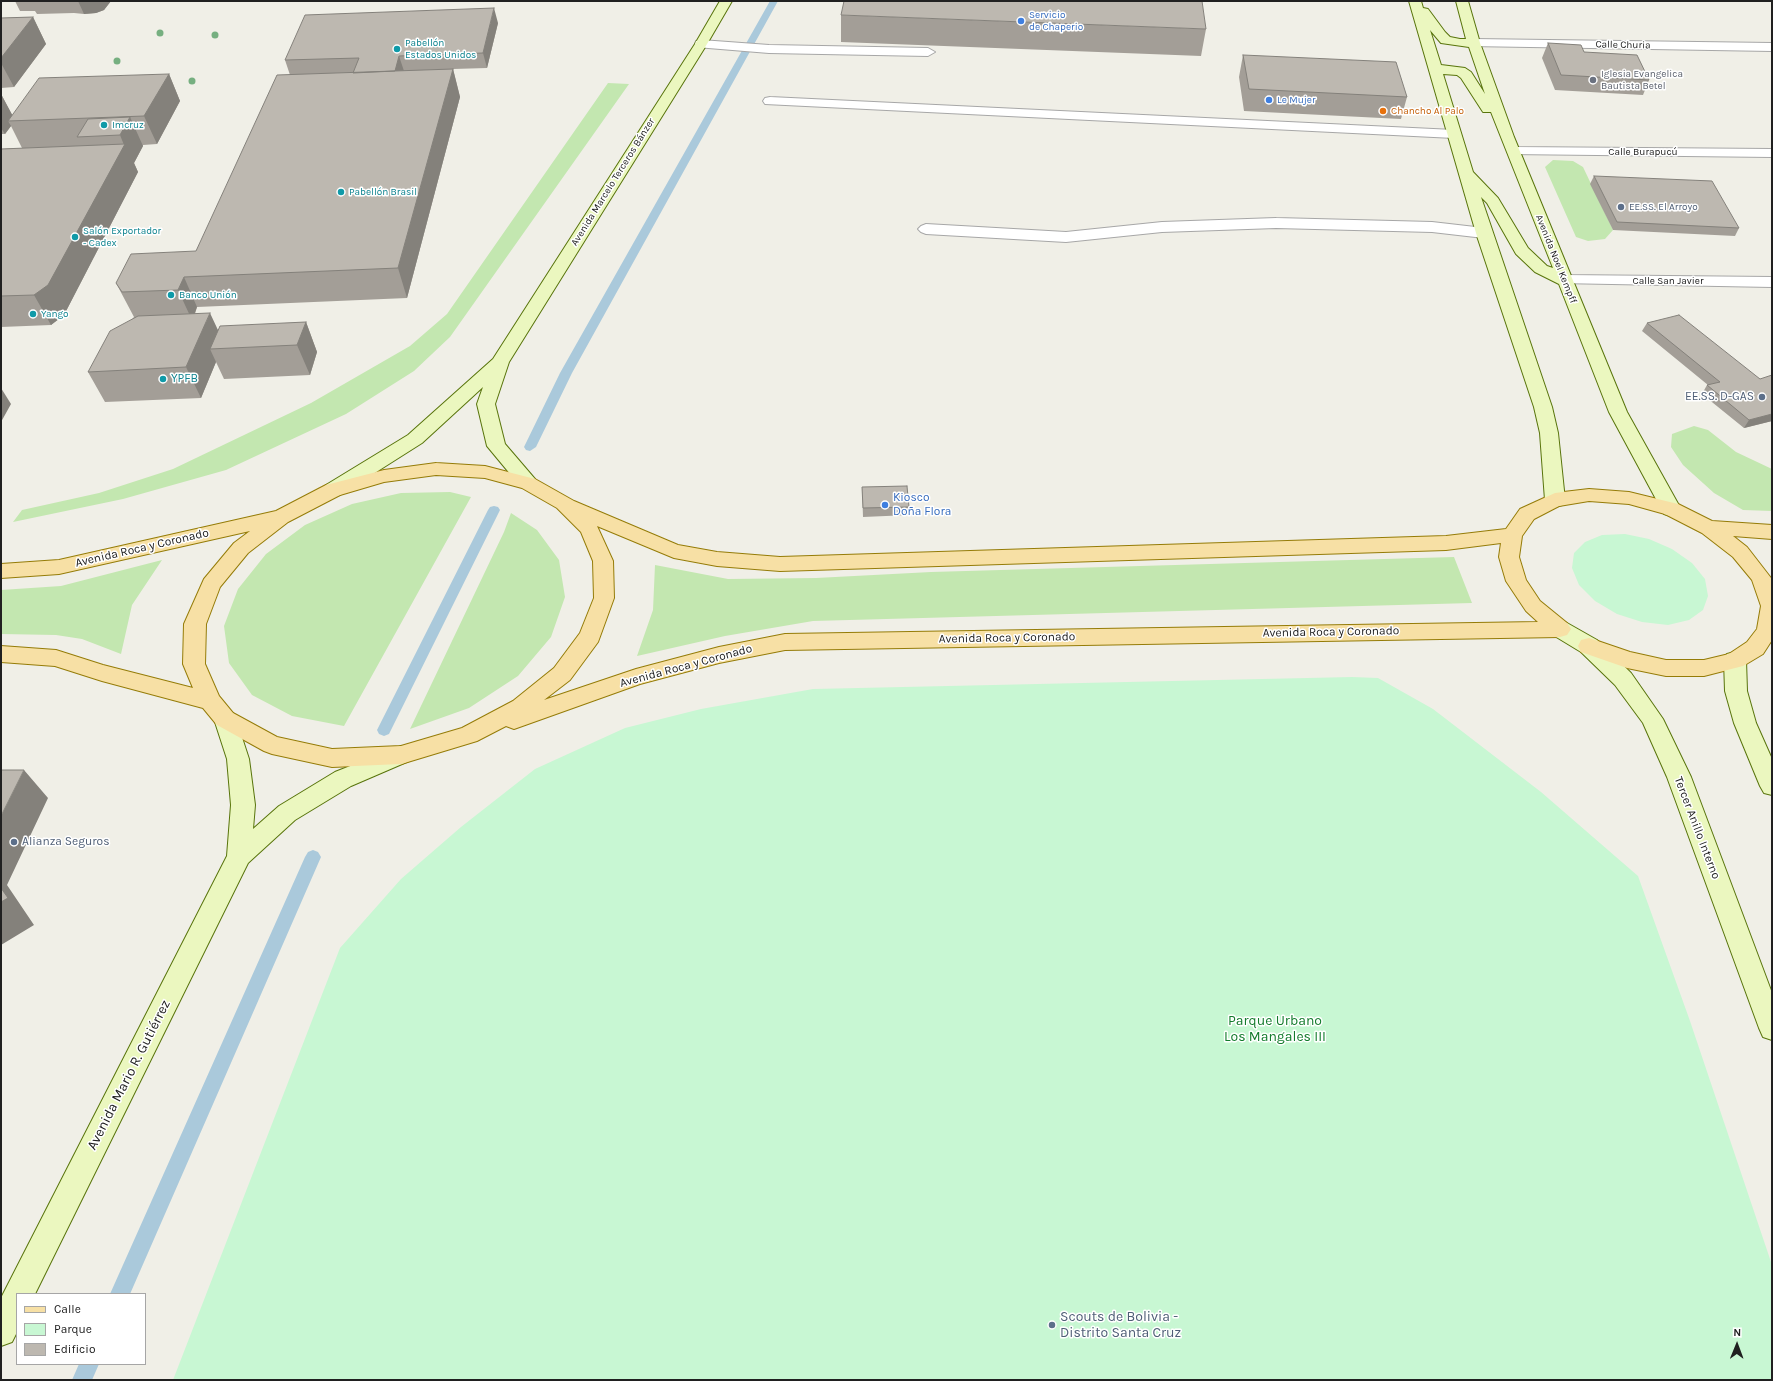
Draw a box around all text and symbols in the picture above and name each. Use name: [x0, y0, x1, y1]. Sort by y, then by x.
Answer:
place label: Servicio de Chaperio: [1029, 9, 1083, 32]
marker: Servicio de Chaperio: [1016, 16, 1026, 26]
place label: Pabellón Estados Unidos: [405, 37, 476, 60]
street label: Calle Churia: [1595, 39, 1651, 51]
marker: Pabellón Estados Unidos: [392, 44, 402, 54]
place label: Iglesia Evangelica Bautista Betel: [1601, 68, 1683, 92]
marker: Iglesia Evangelica Bautista Betel: [1588, 75, 1598, 85]
place label: Le Mujer: [1277, 94, 1316, 106]
marker: Le Mujer: [1264, 95, 1274, 105]
place label: Chancho Al Palo: [1391, 105, 1464, 117]
marker: Chancho Al Palo: [1378, 106, 1388, 116]
street label: Avenida Marcelo Terceros Bánzer: [569, 116, 657, 248]
place label: Imcruz: [112, 119, 144, 131]
marker: Imcruz: [99, 120, 109, 130]
street label: Calle Burapucú: [1608, 146, 1678, 158]
place label: Pabellón Brasil: [349, 186, 417, 198]
marker: Pabellón Brasil: [336, 187, 346, 197]
place label: EE.SS. El Arroyo: [1629, 201, 1698, 213]
marker: EE.SS. El Arroyo: [1616, 202, 1626, 212]
street label: Avenida Noel Kempff: [1533, 213, 1579, 305]
place label: Salón Exportador - Cadex: [83, 225, 161, 248]
marker: Salón Exportador - Cadex: [70, 232, 80, 242]
street label: Calle San Javier: [1633, 275, 1703, 287]
place label: Banco Unión: [179, 289, 237, 301]
marker: Banco Unión: [166, 290, 176, 300]
place label: Yango: [41, 308, 69, 320]
marker: Yango: [28, 309, 38, 319]
place label: YPFB: [171, 372, 198, 386]
marker: YPFB: [158, 374, 168, 384]
place label: EE.SS. D-GAS: [1685, 390, 1754, 404]
marker: EE.SS. D-GAS: [1757, 392, 1767, 402]
place label: Kiosco Doña Flora: [893, 491, 951, 519]
marker: Kiosco Doña Flora: [880, 500, 890, 510]
street label: Avenida Roca y Coronado: [74, 526, 210, 570]
street label: Avenida Roca y Coronado: [1263, 624, 1399, 640]
street label: Avenida Roca y Coronado: [939, 630, 1075, 646]
street label: Avenida Roca y Coronado: [618, 641, 754, 691]
street label: Tercer Anillo Interno: [1671, 775, 1723, 881]
place label: Alianza Seguros: [22, 835, 109, 849]
marker: Alianza Seguros: [9, 837, 19, 847]
street label: Avenida Mario R. Gutiérrez: [84, 997, 174, 1153]
park label: Parque Urbano Los Mangales III: [1224, 1013, 1326, 1046]
legend: [16, 1293, 146, 1365]
text: Calle: [54, 1302, 81, 1316]
place label: Scouts de Bolivia - Distrito Santa Cruz: [1060, 1309, 1181, 1342]
marker: Scouts de Bolivia - Distrito Santa Cruz: [1047, 1320, 1057, 1330]
text: Parque: [54, 1322, 92, 1336]
north arrow: [1717, 1325, 1757, 1365]
text: N: [1733, 1326, 1741, 1339]
text: Edificio: [54, 1342, 95, 1356]

